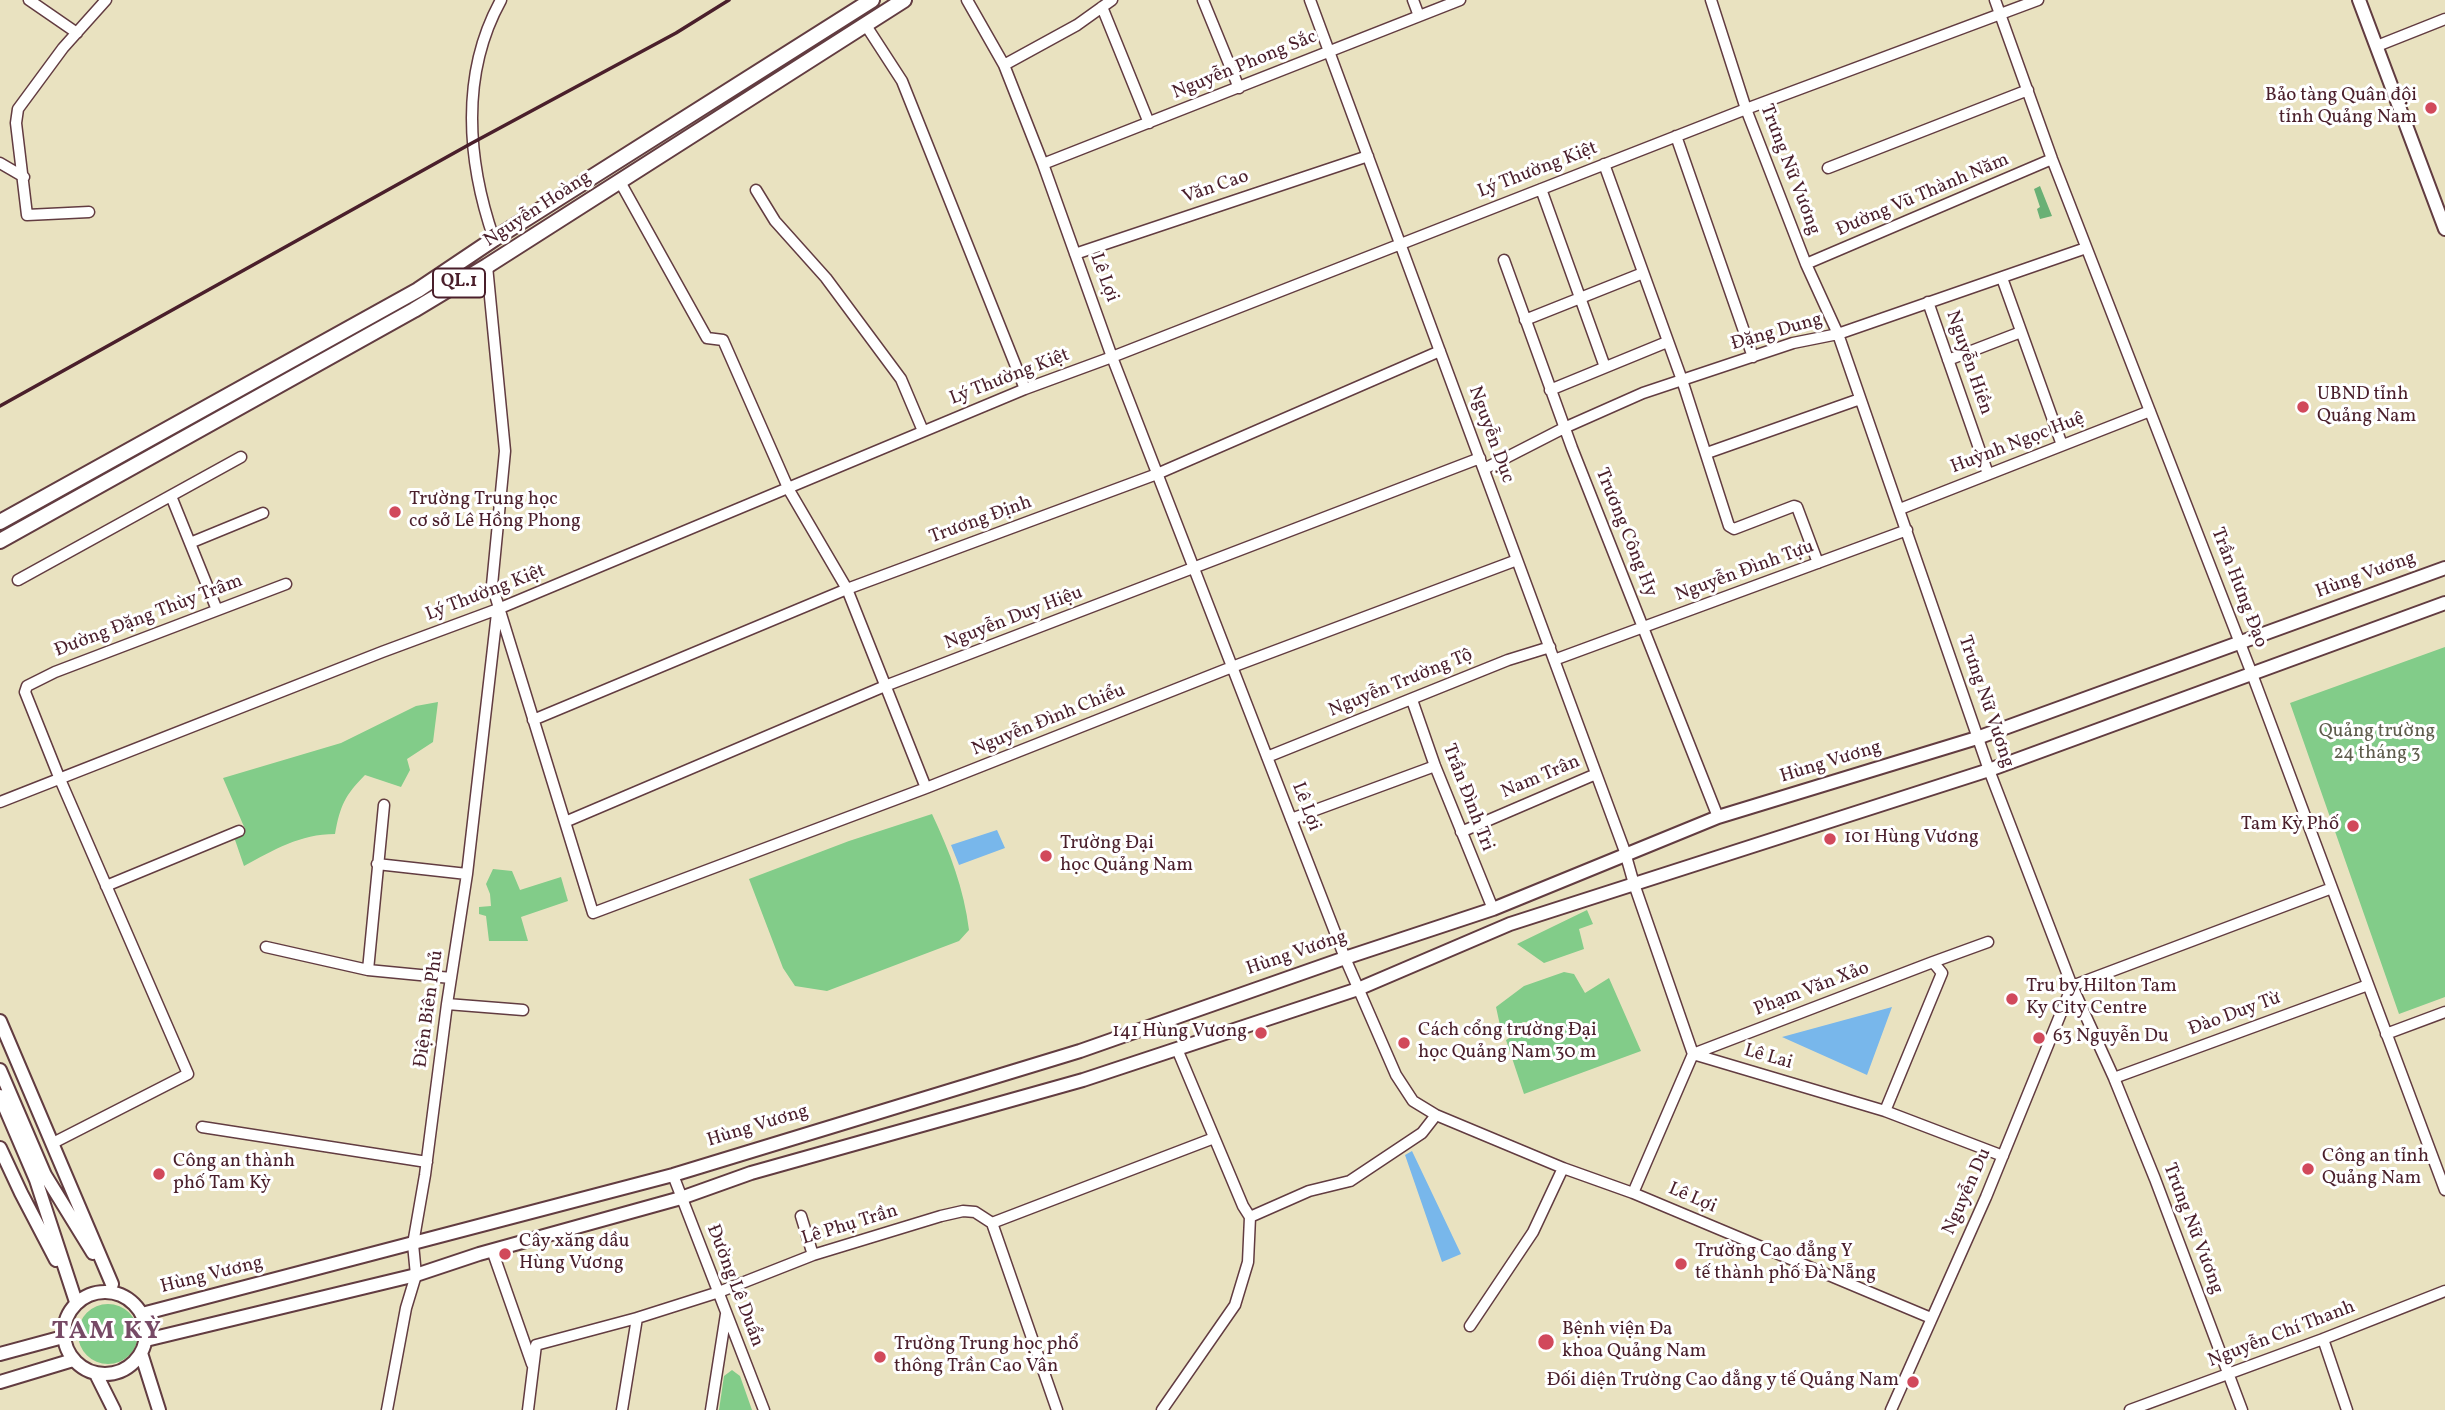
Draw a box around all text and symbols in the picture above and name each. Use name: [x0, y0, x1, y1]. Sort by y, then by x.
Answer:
street label: Nguyễn Phong Sắc: [1169, 27, 1321, 105]
place label: Bảo tàng Quân đội tỉnh Quảng Nam: [2265, 86, 2417, 130]
marker: Bảo tàng Quân đội tỉnh Quảng Nam: [2423, 100, 2439, 116]
street label: Trưng Nữ Vương: [1754, 101, 1824, 239]
street label: Lý Thường Kiệt: [1475, 138, 1601, 204]
street label: Đường Vũ Thành Năm: [1833, 149, 2013, 243]
street label: Văn Cao: [1180, 166, 1252, 210]
street label: Nguyễn Hoàng: [480, 167, 596, 253]
street label: Lê Lợi: [1084, 250, 1122, 306]
road number: QL.1: [433, 268, 485, 298]
street label: Nguyễn Hiền: [1940, 308, 1996, 418]
street label: Đặng Dung: [1729, 309, 1825, 357]
street label: Lý Thường Kiệt: [947, 345, 1073, 411]
street label: Nguyễn Dục: [1462, 384, 1518, 486]
place label: UBND tỉnh Quảng Nam: [2317, 385, 2416, 429]
marker: UBND tỉnh Quảng Nam: [2295, 399, 2311, 415]
street label: Huỳnh Ngọc Huệ: [1948, 408, 2088, 480]
street label: Trương Công Hy: [1589, 465, 1661, 601]
place label: Trường Trung học cơ sở Lê Hồng Phong: [409, 490, 581, 534]
street label: Trương Định: [927, 492, 1035, 550]
marker: Trường Trung học cơ sở Lê Hồng Phong: [387, 504, 403, 520]
street label: Trần Hưng Đạo: [2205, 525, 2271, 651]
street label: Nguyễn Đình Tựu: [1672, 536, 1818, 608]
street label: Hùng Vương: [2313, 547, 2419, 605]
street label: Lý Thường Kiệt: [423, 561, 549, 627]
street label: Đường Đặng Thùy Trâm: [52, 571, 246, 663]
street label: Nguyễn Duy Hiệu: [942, 582, 1086, 656]
street label: Trưng Nữ Vương: [1952, 633, 2018, 771]
street label: Nguyễn Trường Tộ: [1326, 645, 1476, 723]
street label: Nguyễn Đình Chiểu: [969, 680, 1129, 762]
park label: Quảng trường 24 tháng 3: [2319, 722, 2435, 766]
street label: Hùng Vương: [1778, 737, 1884, 789]
street label: Trần Đình Tri: [1436, 741, 1498, 855]
street label: Nam Trân: [1498, 751, 1584, 805]
street label: Lê Lợi: [1285, 779, 1325, 835]
place label: Tam Kỳ Phố: [2241, 815, 2339, 837]
marker: Tam Kỳ Phố: [2345, 818, 2361, 834]
place label: 101 Hùng Vương: [1844, 828, 1979, 850]
marker: 101 Hùng Vương: [1822, 831, 1838, 847]
place label: Trường Đại học Quảng Nam: [1060, 834, 1193, 878]
marker: Trường Đại học Quảng Nam: [1038, 848, 1054, 864]
street label: Hùng Vương: [1244, 926, 1350, 982]
street label: Điện Biên Phủ: [410, 949, 450, 1069]
street label: Phạm Văn Xảo: [1751, 958, 1873, 1022]
place label: Tru by Hilton Tam Ky City Centre: [2026, 977, 2177, 1021]
street label: Đào Duy Từ: [2186, 988, 2284, 1042]
marker: Tru by Hilton Tam Ky City Centre: [2004, 991, 2020, 1007]
place label: Cách cổng trường Đại học Quảng Nam 30 m: [1418, 1021, 1597, 1065]
place label: 141 Hùng Vương: [1112, 1022, 1247, 1044]
marker: 141 Hùng Vương: [1253, 1025, 1269, 1041]
place label: 63 Nguyễn Du: [2053, 1027, 2169, 1049]
marker: 63 Nguyễn Du: [2031, 1030, 2047, 1046]
marker: Cách cổng trường Đại học Quảng Nam 30 m: [1396, 1035, 1412, 1051]
street label: Lê Lai: [1741, 1040, 1795, 1076]
street label: Hùng Vương: [705, 1101, 811, 1153]
street label: Nguyễn Du: [1939, 1145, 1997, 1239]
place label: Công an tỉnh Quảng Nam: [2322, 1147, 2429, 1191]
place label: Công an thành phố Tam Kỳ: [173, 1152, 295, 1196]
street label: Trưng Nữ Vương: [2157, 1160, 2227, 1298]
marker: Công an tỉnh Quảng Nam: [2300, 1161, 2316, 1177]
marker: Công an thành phố Tam Kỳ: [151, 1166, 167, 1182]
street label: Lê Lợi: [1664, 1179, 1720, 1219]
street label: Lê Phụ Trần: [799, 1201, 901, 1251]
street label: Đường Lê Duẩn: [700, 1222, 768, 1350]
place label: Cây xăng dầu Hùng Vương: [519, 1232, 629, 1276]
place label: Trường Cao đẳng Y tế thành phố Đà Nẵng: [1695, 1242, 1876, 1286]
marker: Cây xăng dầu Hùng Vương: [497, 1246, 513, 1262]
street label: Hùng Vương: [158, 1252, 266, 1300]
marker: Trường Cao đẳng Y tế thành phố Đà Nẵng: [1673, 1256, 1689, 1272]
street label: Nguyễn Chí Thanh: [2205, 1296, 2359, 1374]
district label: TAM KỲ: [52, 1317, 162, 1349]
place label: Bệnh viện Đa khoa Quảng Nam: [1562, 1320, 1706, 1364]
marker: Bệnh viện Đa khoa Quảng Nam: [1536, 1332, 1556, 1352]
place label: Trường Trung học phổ thông Trần Cao Vân: [894, 1335, 1079, 1379]
marker: Trường Trung học phổ thông Trần Cao Vân: [872, 1349, 888, 1365]
place label: Đối diện Trường Cao đẳng y tế Quảng Nam: [1547, 1371, 1899, 1393]
marker: Đối diện Trường Cao đẳng y tế Quảng Nam: [1905, 1374, 1921, 1390]

